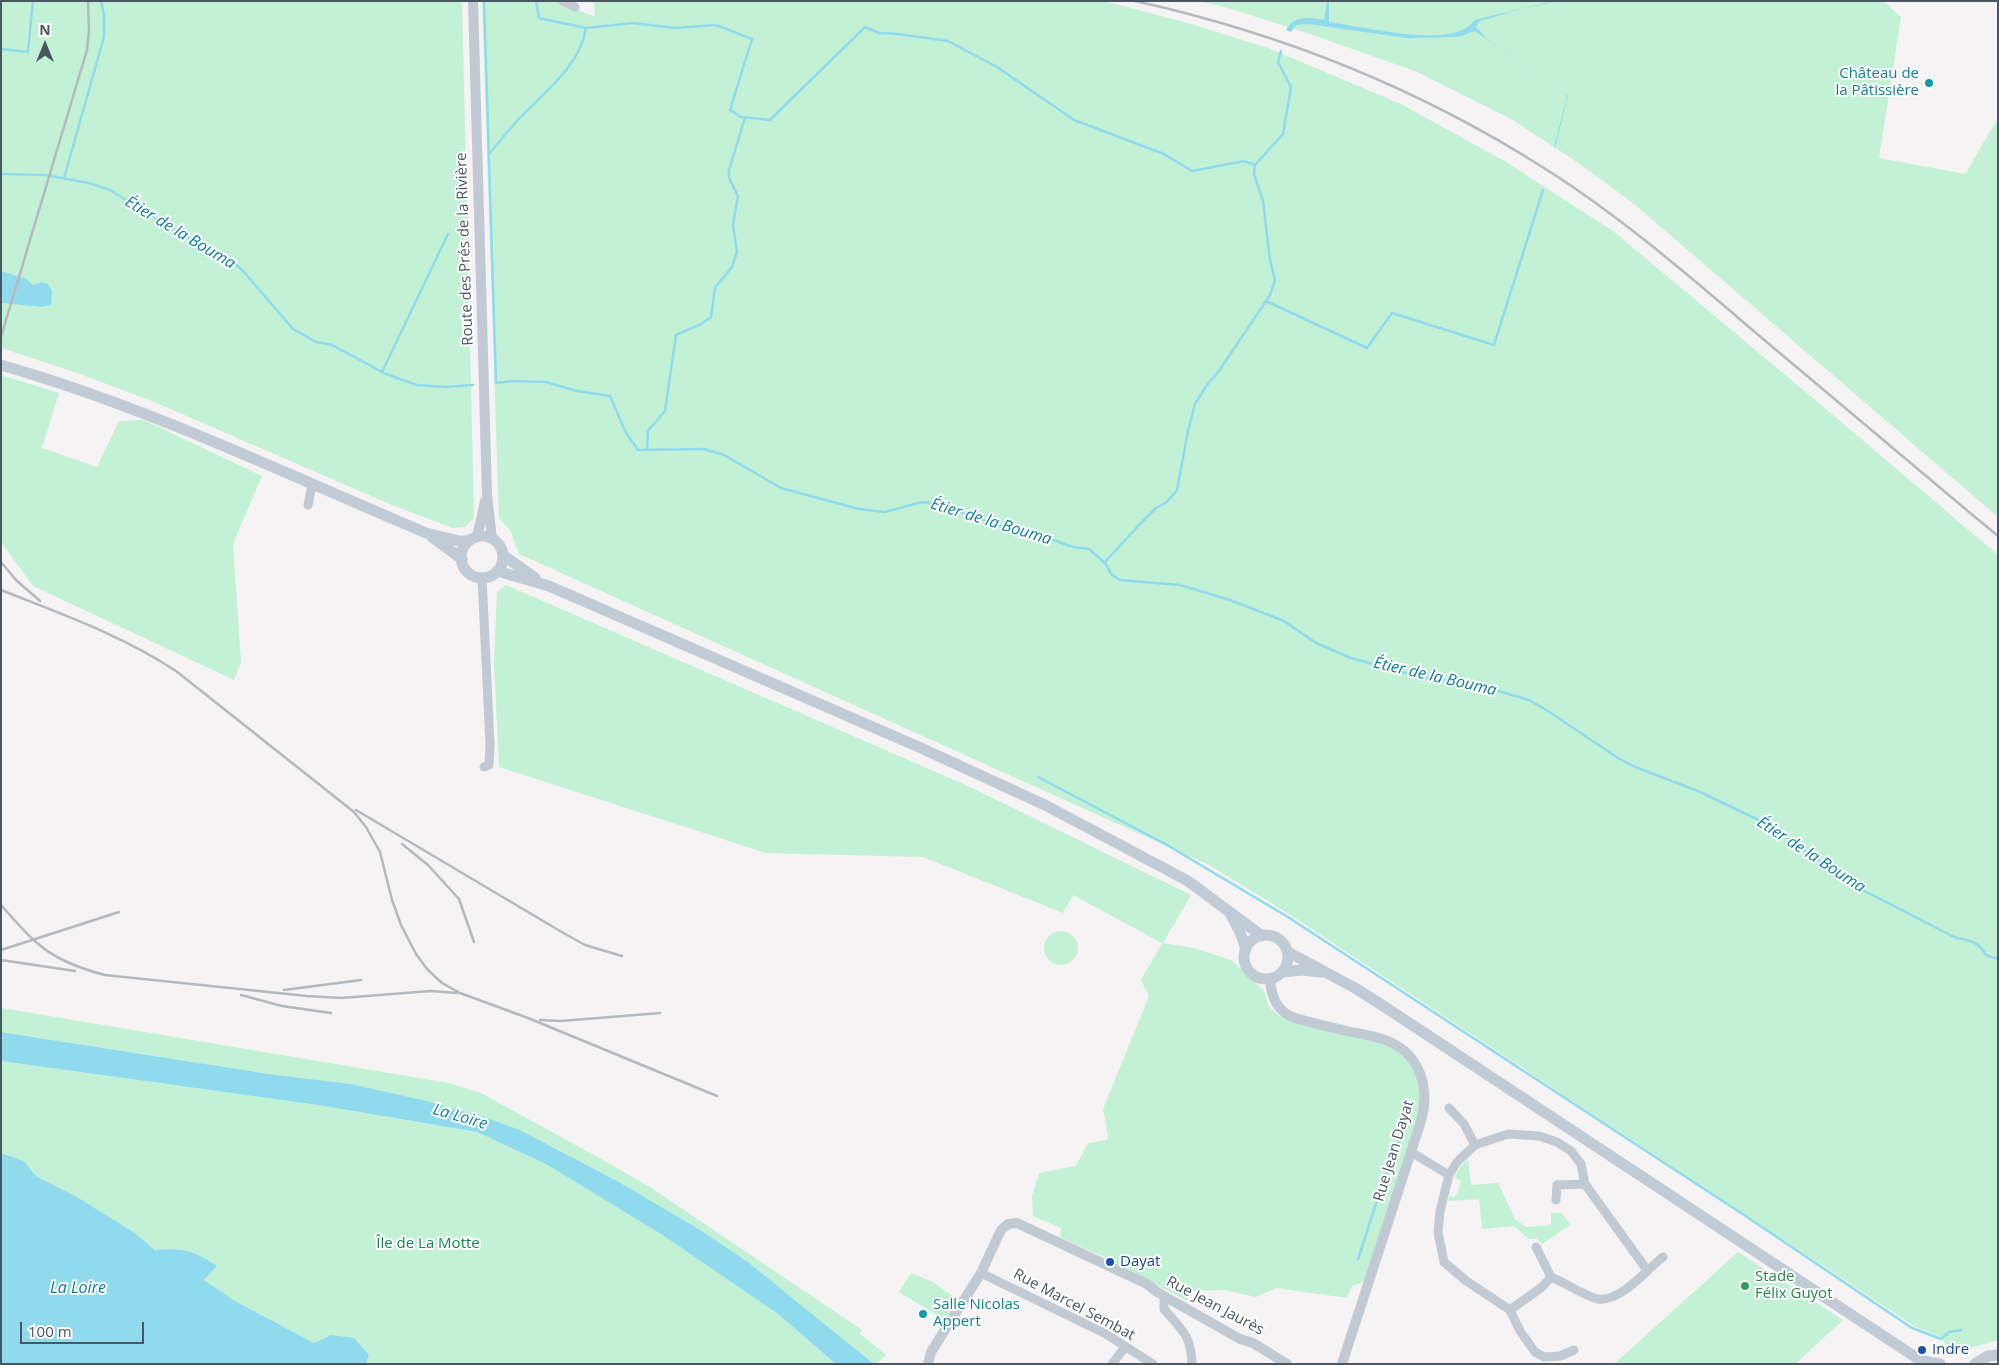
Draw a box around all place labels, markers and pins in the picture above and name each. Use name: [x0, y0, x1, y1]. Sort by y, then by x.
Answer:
place label: Château de la Pâtissière: [1835, 65, 1919, 100]
marker: Château de la Pâtissière: [1923, 77, 1935, 89]
place label: Dayat: [1120, 1253, 1160, 1271]
marker: Dayat: [1104, 1256, 1116, 1268]
place label: Stade Félix Guyot: [1755, 1268, 1832, 1303]
marker: Stade Félix Guyot: [1739, 1280, 1751, 1292]
place label: Salle Nicolas Appert: [933, 1296, 1020, 1331]
marker: Salle Nicolas Appert: [917, 1308, 929, 1320]
place label: Indre: [1932, 1341, 1969, 1359]
marker: Indre: [1916, 1344, 1928, 1356]

